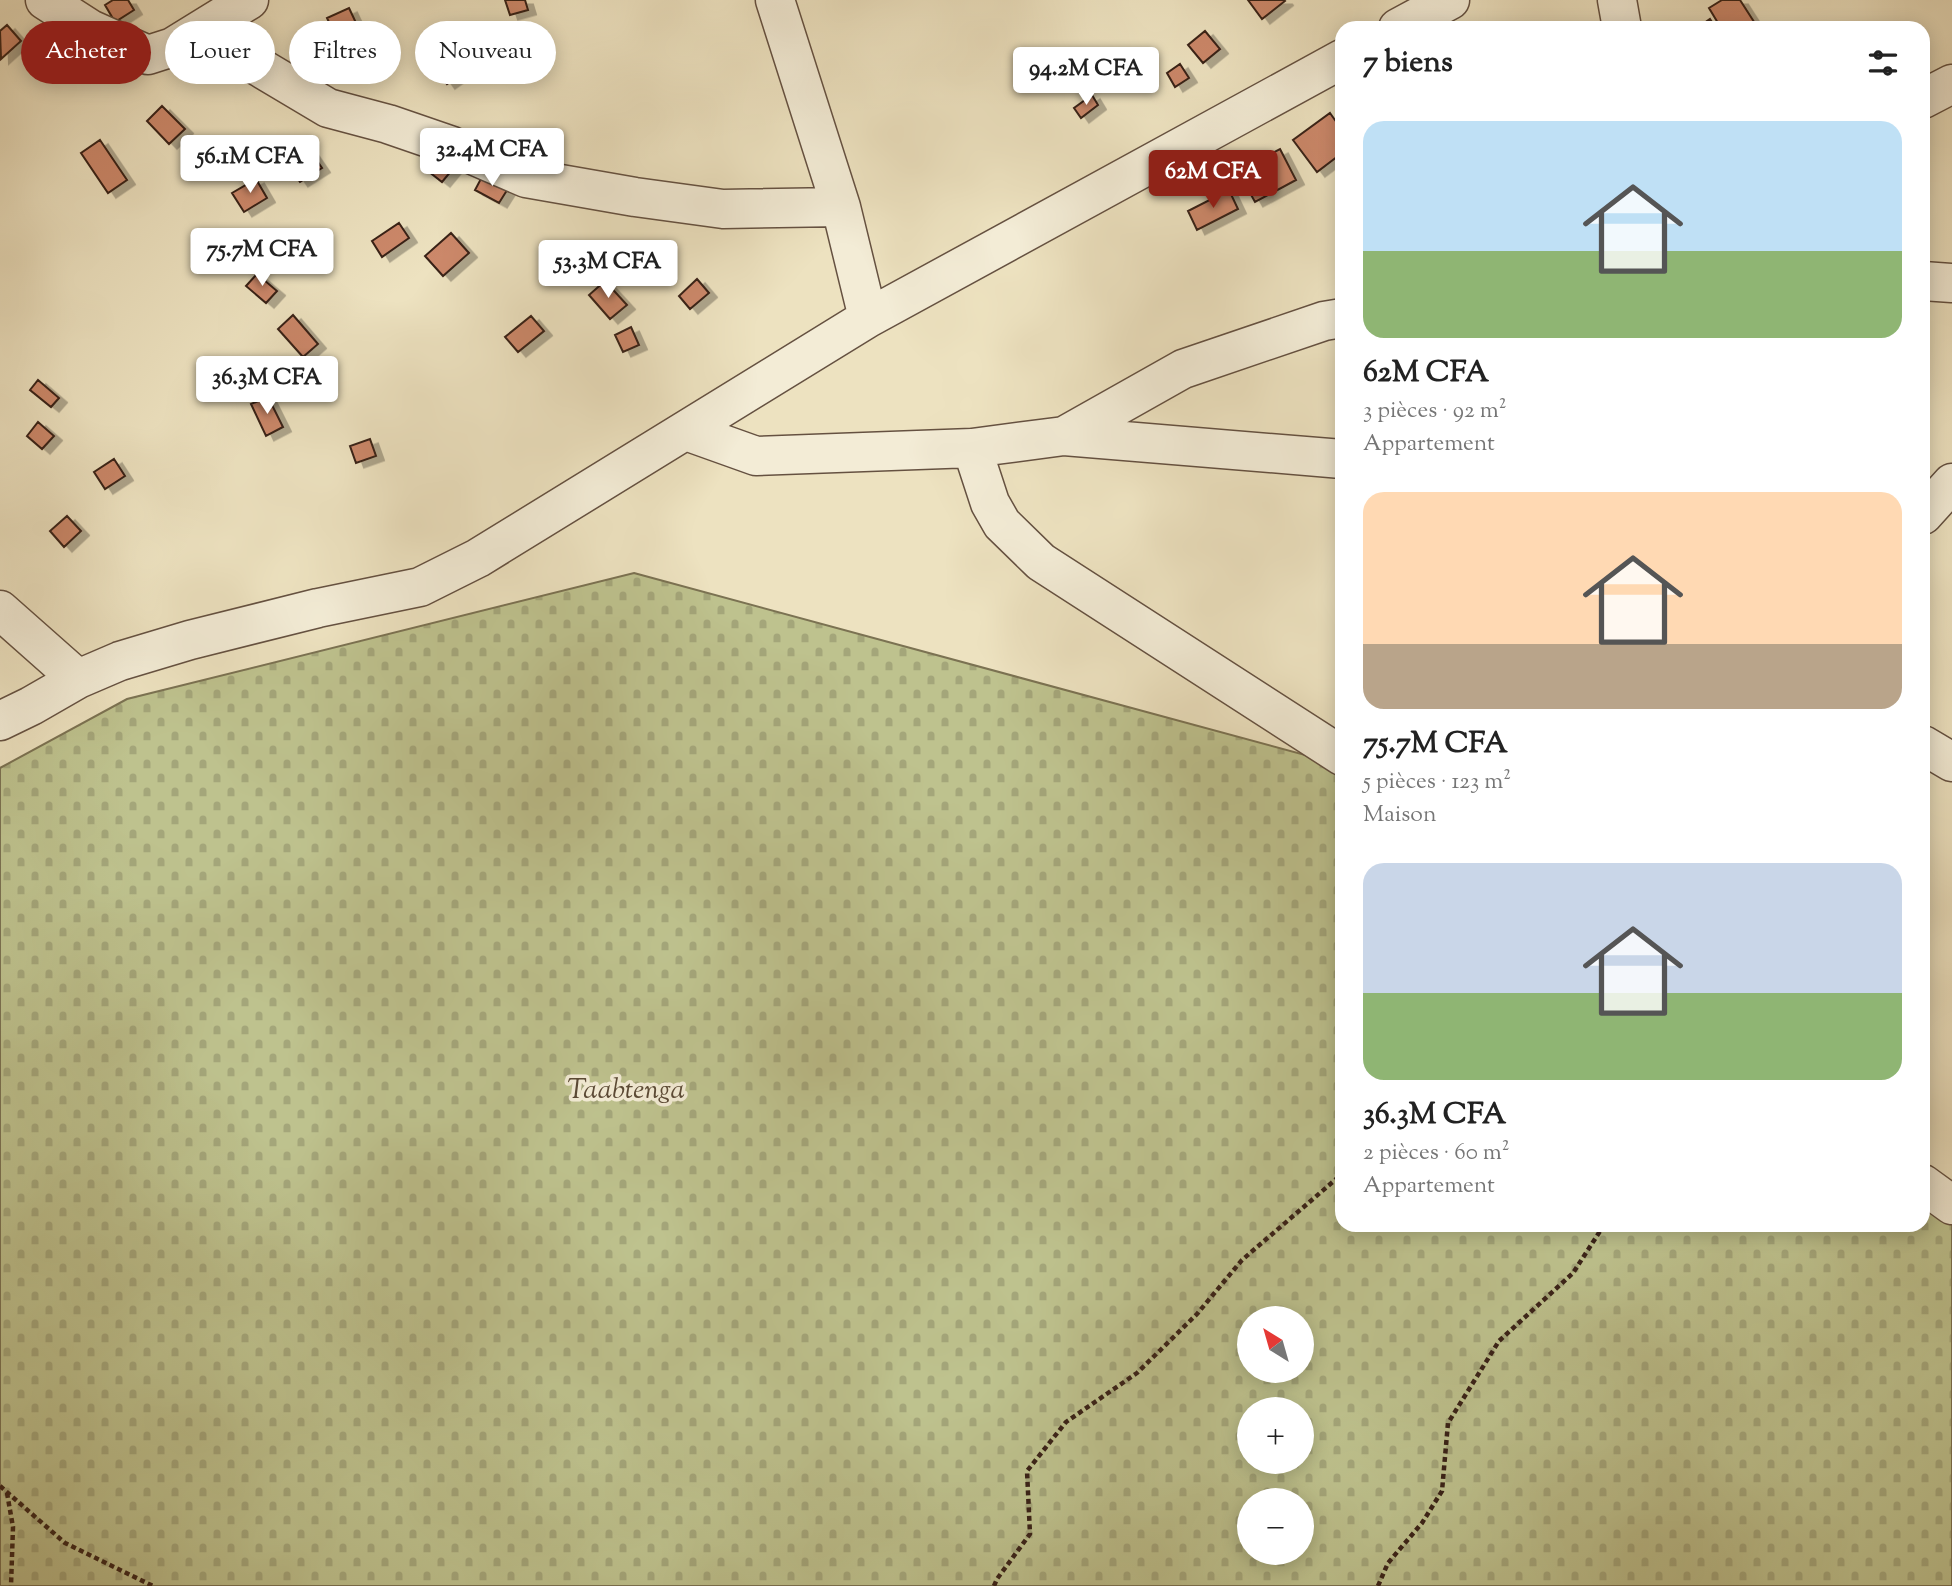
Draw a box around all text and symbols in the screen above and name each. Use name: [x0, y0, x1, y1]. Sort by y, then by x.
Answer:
chip: Acheter: [21, 21, 151, 84]
chip: Louer: [165, 21, 275, 84]
chip: Filtres: [289, 21, 401, 84]
chip: Nouveau: [415, 21, 556, 84]
text: 7 biens: [1363, 42, 1453, 85]
icon: filters: [1864, 44, 1902, 82]
pin: 94.2M CFA: [1006, 48, 1166, 107]
text: 94.2M CFA: [1029, 53, 1143, 86]
pin: 32.4M CFA: [412, 128, 572, 188]
text: 32.4M CFA: [436, 134, 548, 167]
pin: 56.1M CFA: [170, 136, 330, 195]
text: 56.1M CFA: [196, 141, 304, 174]
pin: 62M CFA: [1148, 150, 1278, 210]
text: 62M CFA: [1165, 156, 1261, 189]
icon: home: [1570, 166, 1696, 292]
pin: 75.7M CFA: [182, 229, 342, 288]
text: 75.7M CFA: [206, 234, 318, 267]
pin: 53.3M CFA: [528, 240, 688, 300]
text: 53.3M CFA: [555, 246, 661, 279]
text: 62M CFA: [1363, 352, 1489, 395]
pin: 36.3M CFA: [187, 356, 347, 416]
text: 36.3M CFA: [212, 362, 322, 395]
text: 3 pièces · 92 m²: [1363, 395, 1506, 428]
text: Appartement: [1363, 428, 1495, 461]
icon: home: [1570, 537, 1696, 663]
text: 75.7M CFA: [1363, 723, 1508, 766]
text: 5 pièces · 123 m²: [1363, 766, 1511, 799]
text: Maison: [1363, 799, 1437, 832]
icon: home: [1570, 908, 1696, 1034]
park label: Taabtenga: [567, 1071, 685, 1111]
text: 36.3M CFA: [1363, 1094, 1506, 1137]
text: 2 pièces · 60 m²: [1363, 1137, 1510, 1170]
text: Appartement: [1363, 1170, 1495, 1203]
north arrow: [1237, 1306, 1314, 1382]
map controls: [1237, 1306, 1314, 1565]
button: +: [1237, 1397, 1314, 1474]
button: −: [1237, 1488, 1314, 1565]

